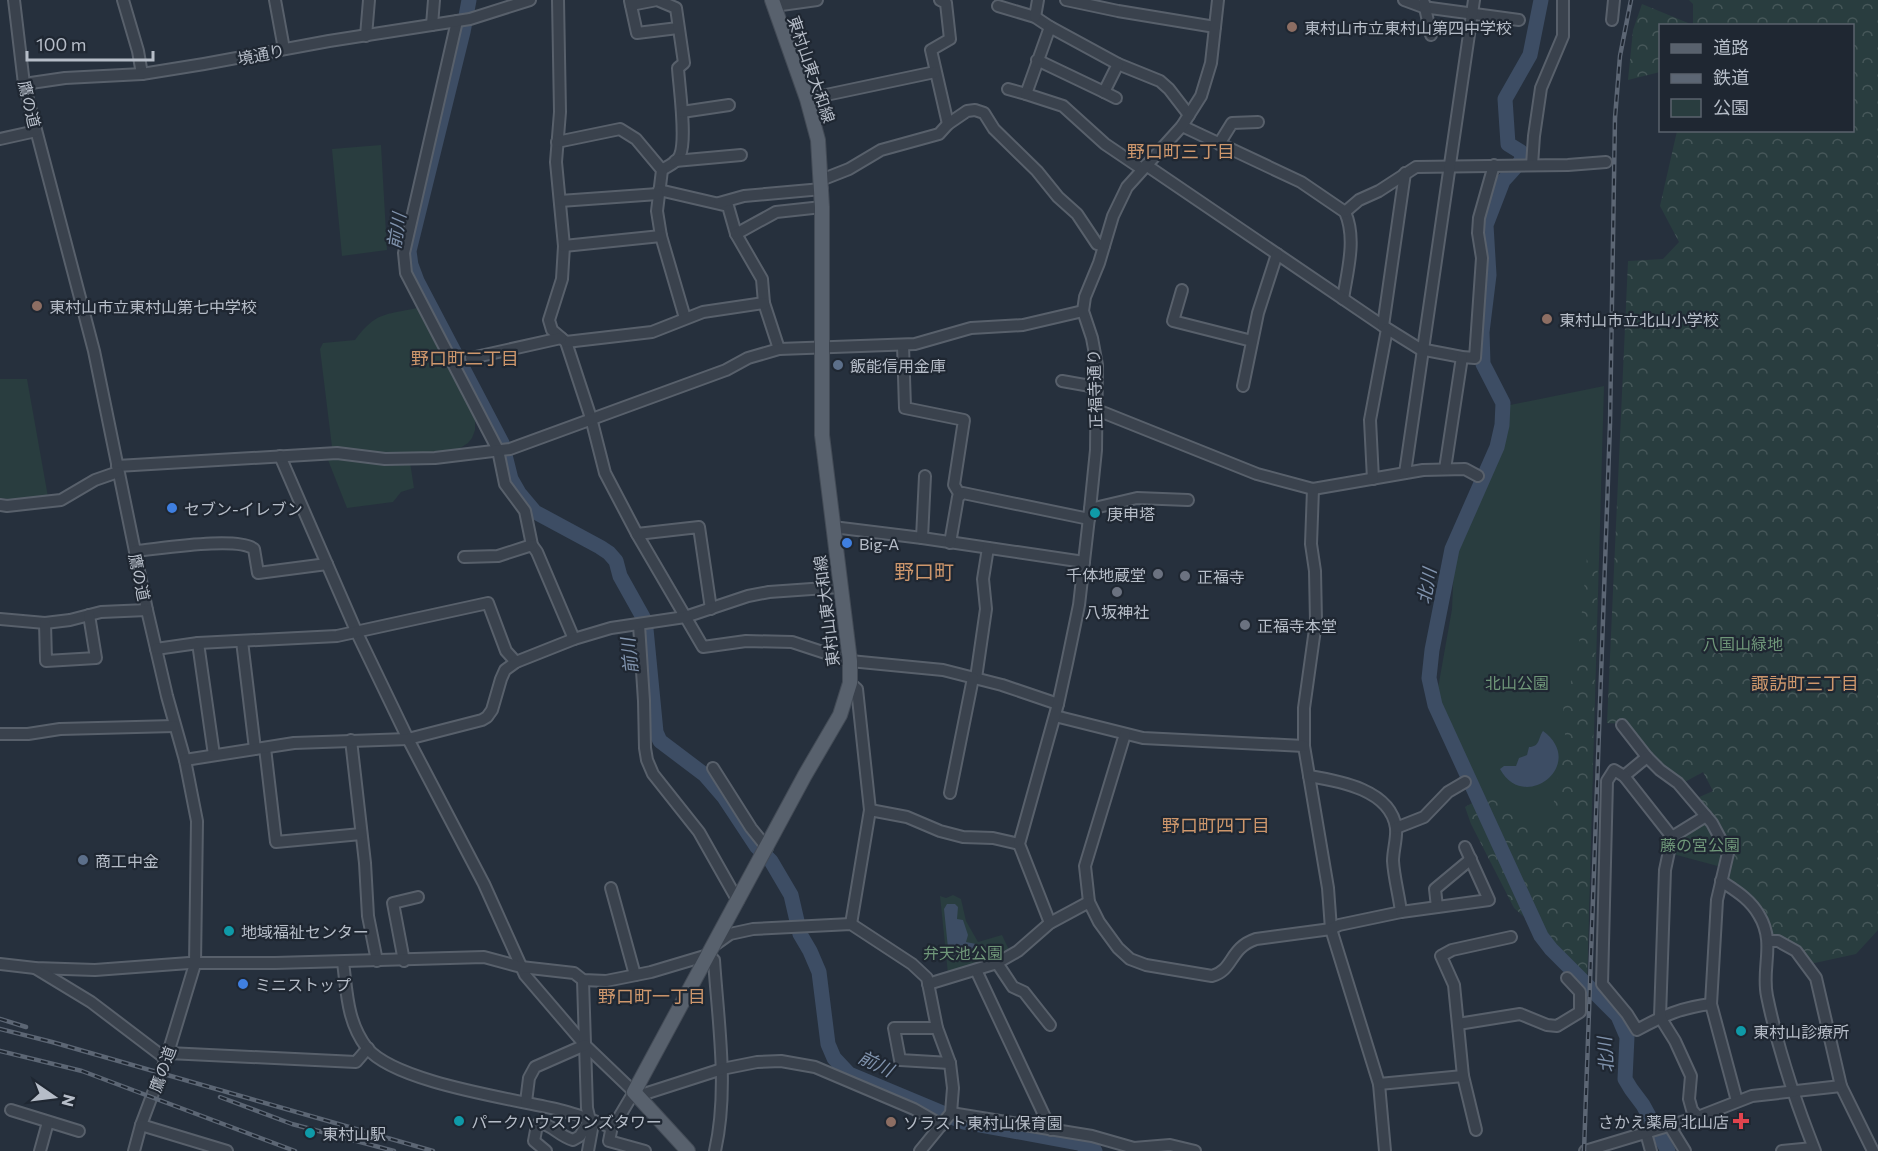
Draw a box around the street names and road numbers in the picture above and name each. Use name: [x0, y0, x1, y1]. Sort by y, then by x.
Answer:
street label: 東村山東大和線: [785, 13, 839, 125]
street label: 境通り: [236, 40, 286, 68]
street label: 鷹の道: [15, 78, 45, 130]
street label: 正福寺通り: [1083, 349, 1105, 429]
street label: 鷹の道: [126, 552, 154, 602]
street label: 東村山東大和線: [810, 554, 842, 668]
street label: 鷹の道: [145, 1043, 179, 1095]

